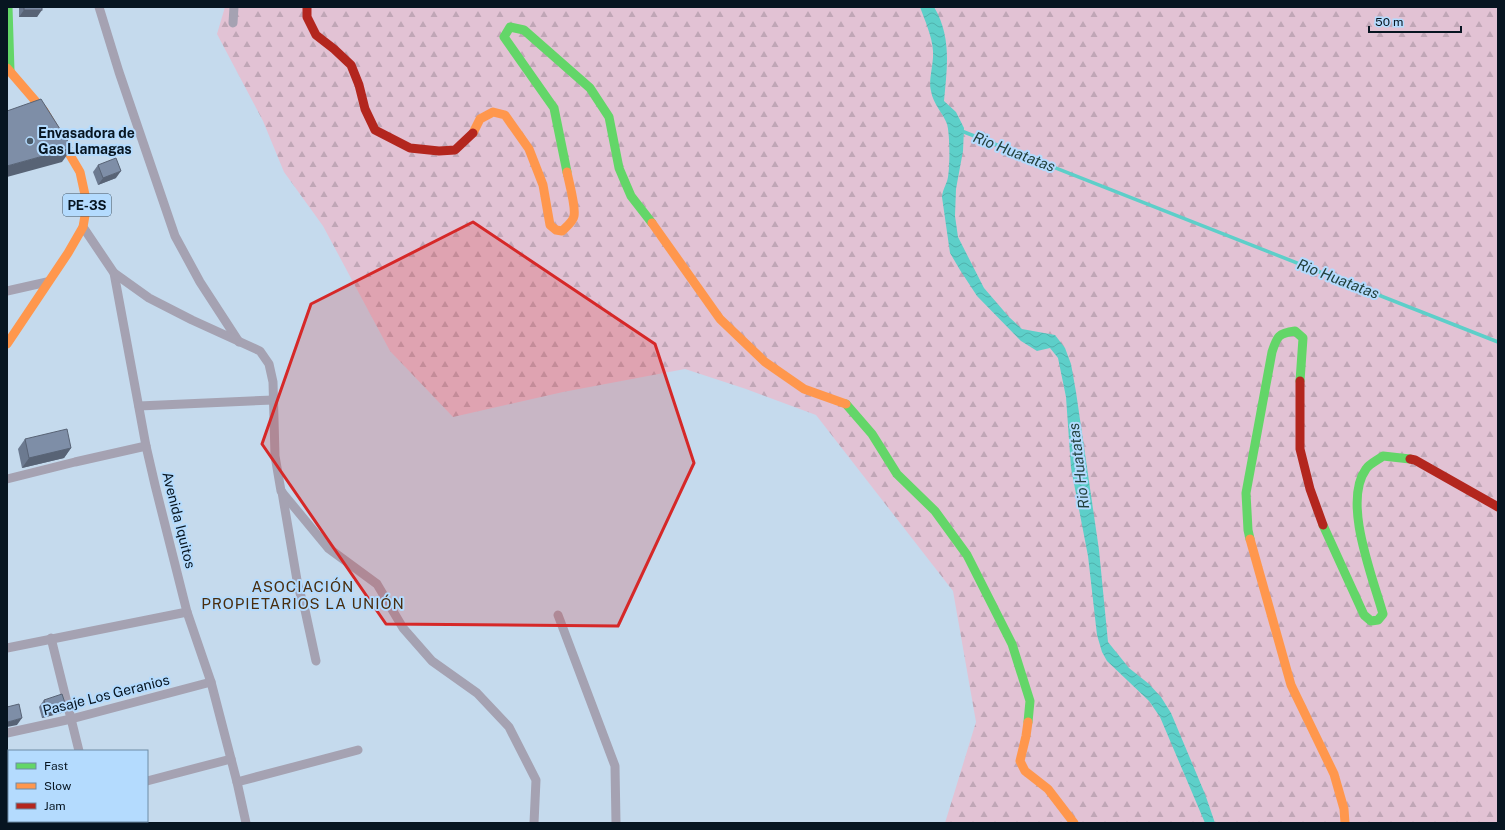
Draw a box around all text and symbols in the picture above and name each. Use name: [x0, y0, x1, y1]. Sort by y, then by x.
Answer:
scale bar: [1369, 8, 1461, 34]
text: 50 m: [1375, 15, 1403, 29]
place label: Envasadora de Gas Llamagas: [38, 125, 135, 157]
water label: Rio Huatatas: [971, 128, 1058, 175]
marker: Envasadora de Gas Llamagas: [25, 136, 35, 146]
road number: PE-3S: [63, 194, 111, 216]
water label: Rio Huatatas: [1295, 255, 1382, 302]
water label: Rio Huatatas: [1065, 422, 1092, 510]
street label: Avenida Iquitos: [159, 470, 199, 570]
district label: ASOCIACIÓN PROPIETARIOS LA UNIÓN: [201, 577, 405, 612]
street label: Pasaje Los Geranios: [41, 672, 171, 718]
legend: [8, 750, 148, 822]
text: Fast: [44, 759, 69, 773]
text: Slow: [44, 779, 72, 793]
text: Jam: [44, 799, 66, 813]

